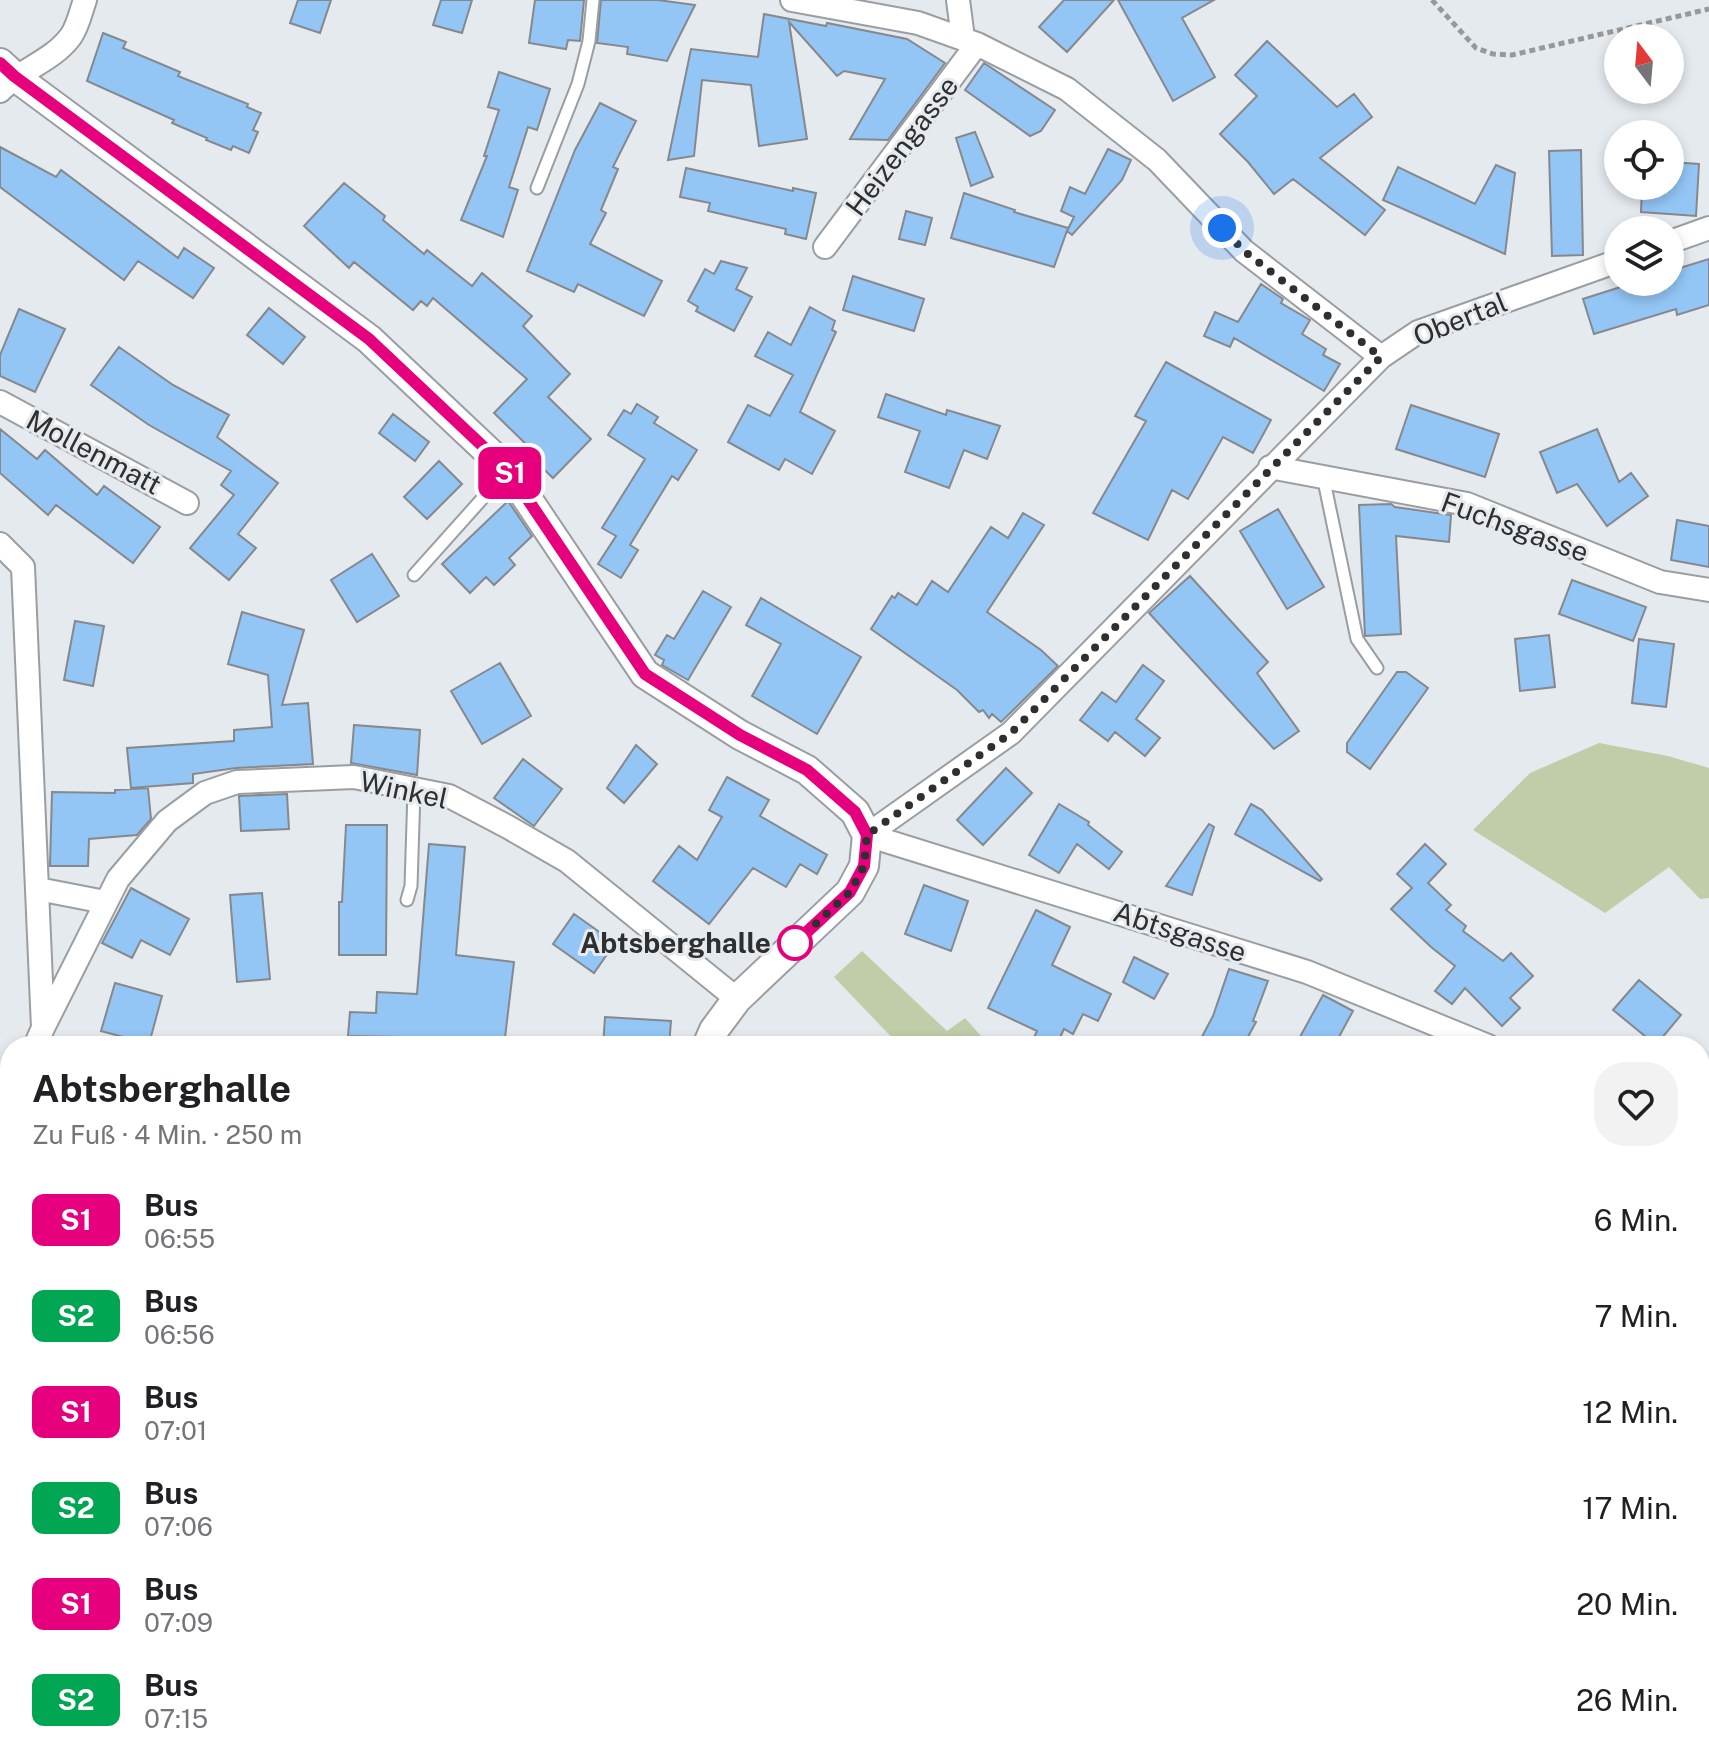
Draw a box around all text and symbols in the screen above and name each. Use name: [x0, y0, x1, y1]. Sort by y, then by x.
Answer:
north arrow: [1604, 24, 1684, 104]
map controls: [1604, 24, 1684, 296]
street label: Heizengasse: [838, 70, 965, 222]
button: locate: [1604, 120, 1684, 200]
your location: [1202, 208, 1242, 248]
button: layers: [1604, 216, 1684, 296]
street label: Obertal: [1408, 285, 1512, 352]
street label: Mollenmatt: [21, 402, 167, 501]
line badge: S1: [474, 447, 546, 499]
text: S1: [494, 456, 526, 489]
street label: Fuchsgasse: [1437, 485, 1593, 568]
street label: Winkel: [357, 764, 451, 815]
street label: Abtsgasse: [1110, 895, 1251, 968]
place label: Abtsberghalle: [580, 926, 771, 959]
marker: Abtsberghalle: [778, 926, 812, 960]
button: heart: [1594, 1062, 1678, 1146]
text: Abtsberghalle: [32, 1066, 291, 1111]
text: Zu Fuß · 4 Min. · 250 m: [32, 1119, 302, 1150]
text: Bus: [144, 1187, 198, 1223]
text: 6 Min.: [1594, 1202, 1678, 1238]
text: S1: [60, 1203, 92, 1236]
text: 06:55: [144, 1223, 215, 1254]
text: Bus: [144, 1283, 198, 1319]
text: 7 Min.: [1594, 1298, 1678, 1334]
text: S2: [57, 1299, 95, 1332]
text: 06:56: [144, 1319, 215, 1350]
text: Bus: [144, 1379, 198, 1415]
text: 12 Min.: [1582, 1394, 1678, 1430]
text: S1: [60, 1395, 92, 1428]
text: 07:01: [144, 1415, 207, 1446]
text: Bus: [144, 1475, 198, 1511]
text: 17 Min.: [1582, 1490, 1678, 1526]
text: S2: [57, 1491, 95, 1524]
text: 07:06: [144, 1511, 213, 1542]
text: Bus: [144, 1571, 198, 1607]
text: 20 Min.: [1576, 1586, 1678, 1622]
text: S1: [60, 1587, 92, 1620]
text: 07:09: [144, 1607, 213, 1638]
text: Bus: [144, 1667, 198, 1703]
text: 26 Min.: [1576, 1682, 1678, 1718]
text: S2: [57, 1683, 95, 1716]
text: 07:15: [144, 1703, 208, 1734]

